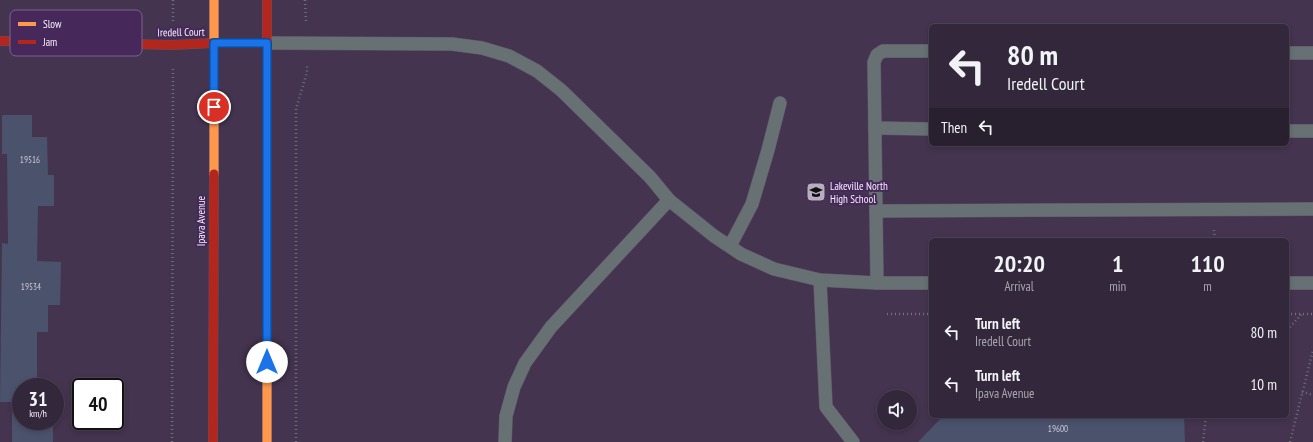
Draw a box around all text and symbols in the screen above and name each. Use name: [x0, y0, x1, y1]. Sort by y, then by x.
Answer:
legend: [10, 10, 142, 56]
text: Slow: [43, 17, 62, 31]
street label: Iredell Court: [157, 25, 205, 39]
text: Jam: [42, 35, 57, 49]
text: 80 m: [1007, 36, 1058, 73]
icon: left: [941, 40, 993, 92]
text: Iredell Court: [1007, 72, 1085, 95]
pin: [197, 90, 231, 124]
icon: arrive: [203, 96, 225, 118]
icon: left: [975, 116, 997, 138]
text: Then: [941, 118, 967, 137]
house number: 19516: [20, 154, 40, 165]
place label: Lakeville North High School: [830, 179, 888, 206]
school or university icon: Lakeville North High School: [805, 181, 827, 203]
street label: Ipava Avenue: [194, 195, 208, 246]
text: 20:20: [993, 248, 1045, 279]
text: 1: [1112, 248, 1123, 279]
text: 110: [1190, 248, 1225, 279]
text: Arrival: [1004, 278, 1034, 295]
text: min: [1109, 278, 1126, 295]
text: m: [1203, 278, 1212, 295]
house number: 19534: [21, 281, 41, 292]
text: Turn left: [975, 314, 1020, 333]
icon: left: [941, 321, 963, 343]
text: 80 m: [1251, 323, 1277, 342]
text: Iredell Court: [975, 333, 1031, 350]
position arrow: [246, 341, 288, 383]
text: Turn left: [975, 366, 1020, 385]
icon: left: [941, 373, 963, 395]
text: 10 m: [1251, 375, 1277, 394]
speed limit sign: 40: [72, 378, 124, 430]
text: Ipava Avenue: [975, 385, 1034, 402]
text: 31: [28, 386, 48, 412]
map controls: [877, 390, 917, 430]
button: sound: [877, 390, 917, 430]
text: km/h: [29, 407, 47, 420]
house number: 19600: [1048, 423, 1068, 434]

